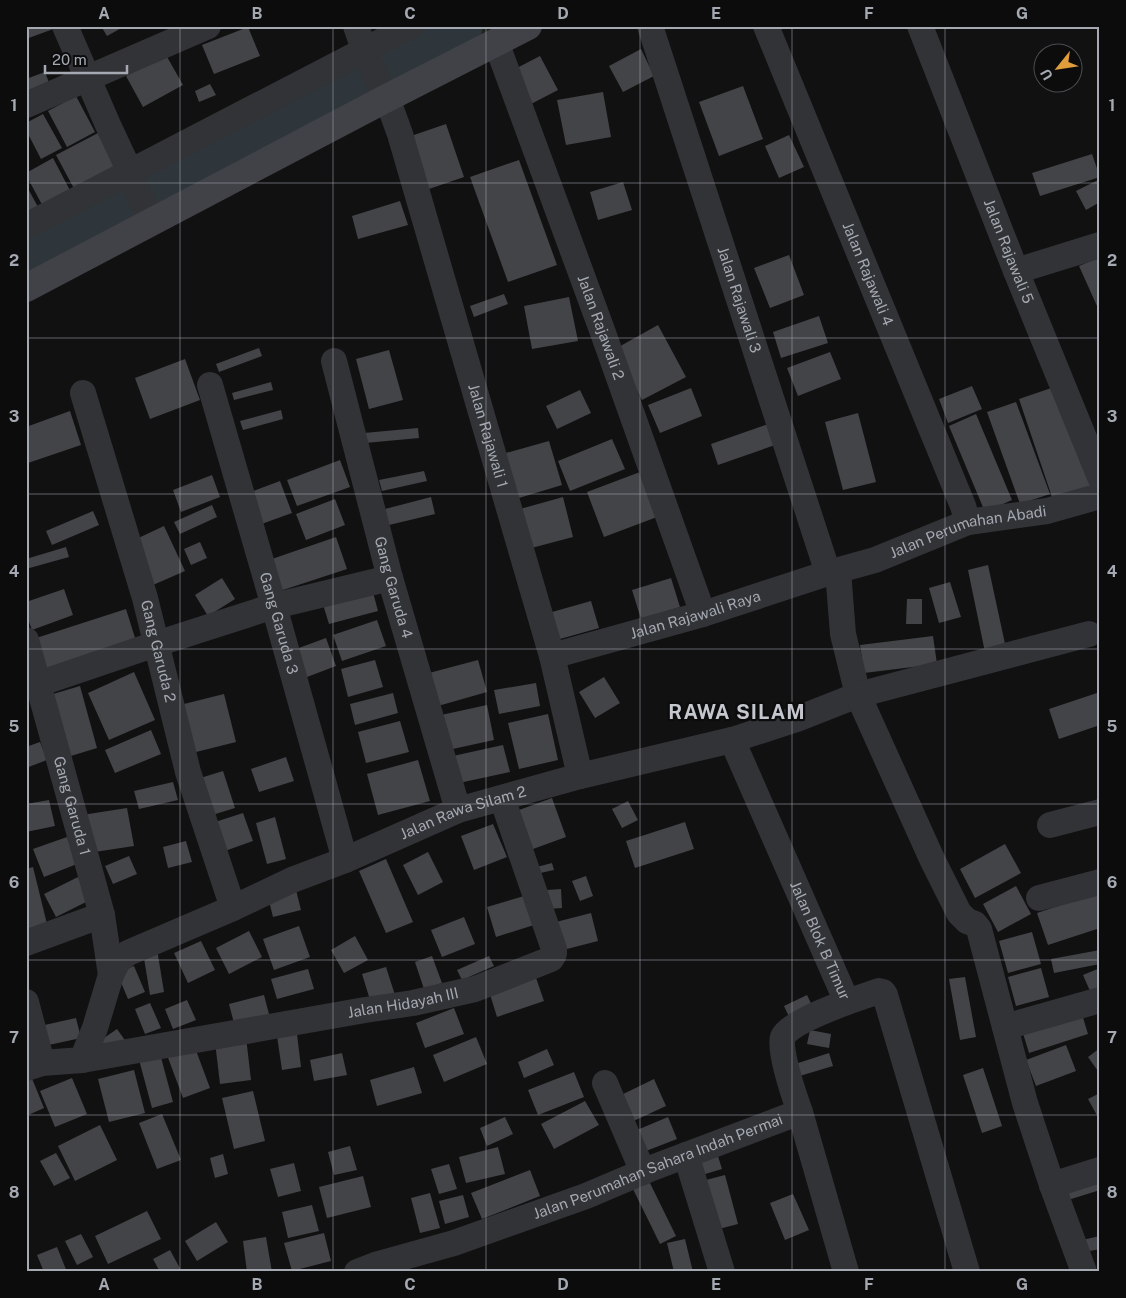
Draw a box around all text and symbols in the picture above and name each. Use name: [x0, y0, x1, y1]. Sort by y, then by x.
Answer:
text: A: [98, 4, 110, 23]
text: B: [252, 4, 263, 23]
text: C: [404, 4, 416, 23]
text: D: [557, 4, 569, 23]
text: E: [711, 4, 721, 23]
text: F: [864, 4, 874, 23]
text: G: [1016, 4, 1028, 23]
scale bar: [45, 42, 128, 74]
north arrow: [1034, 42, 1084, 92]
text: 20 m: [52, 51, 87, 68]
text: U: [1037, 66, 1056, 83]
text: 1: [11, 96, 17, 115]
text: 1: [1109, 96, 1115, 115]
street label: Jalan Rajawali 5: [981, 196, 1037, 306]
street label: Jalan Rajawali 4: [839, 219, 897, 328]
street label: Jalan Rajawali 3: [714, 244, 765, 355]
text: 2: [9, 251, 19, 270]
text: 2: [1107, 251, 1117, 270]
street label: Jalan Rajawali 2: [574, 273, 628, 382]
street label: Jalan Rajawali 1: [465, 382, 511, 489]
text: 3: [9, 407, 19, 426]
text: 3: [1107, 407, 1117, 426]
street label: Jalan Perumahan Abadi: [887, 502, 1047, 561]
street label: Gang Garuda 4: [372, 534, 416, 640]
text: 4: [9, 562, 20, 581]
text: 4: [1107, 562, 1118, 581]
street label: Gang Garuda 3: [257, 570, 302, 676]
street label: Jalan Rajawali Raya: [628, 587, 762, 642]
street label: Gang Garuda 2: [138, 598, 179, 704]
district label: RAWA SILAM: [668, 700, 806, 724]
text: 5: [9, 717, 20, 736]
text: 5: [1107, 717, 1118, 736]
street label: Gang Garuda 1: [51, 754, 94, 857]
street label: Jalan Rawa Silam 2: [397, 782, 528, 843]
text: 6: [9, 873, 19, 892]
text: 6: [1107, 873, 1117, 892]
street label: Jalan Blok B Timur: [787, 878, 854, 1003]
street label: Jalan Hidayah III: [346, 984, 460, 1021]
text: 7: [9, 1028, 19, 1047]
text: 7: [1107, 1028, 1117, 1047]
street label: Jalan Perumahan Sahara Indah Permai: [531, 1110, 785, 1222]
text: 8: [9, 1183, 20, 1202]
text: 8: [1107, 1183, 1118, 1202]
text: A: [98, 1275, 110, 1294]
text: B: [252, 1275, 263, 1294]
text: C: [404, 1275, 416, 1294]
text: D: [557, 1275, 569, 1294]
text: E: [711, 1275, 721, 1294]
text: F: [864, 1275, 874, 1294]
text: G: [1016, 1275, 1028, 1294]

